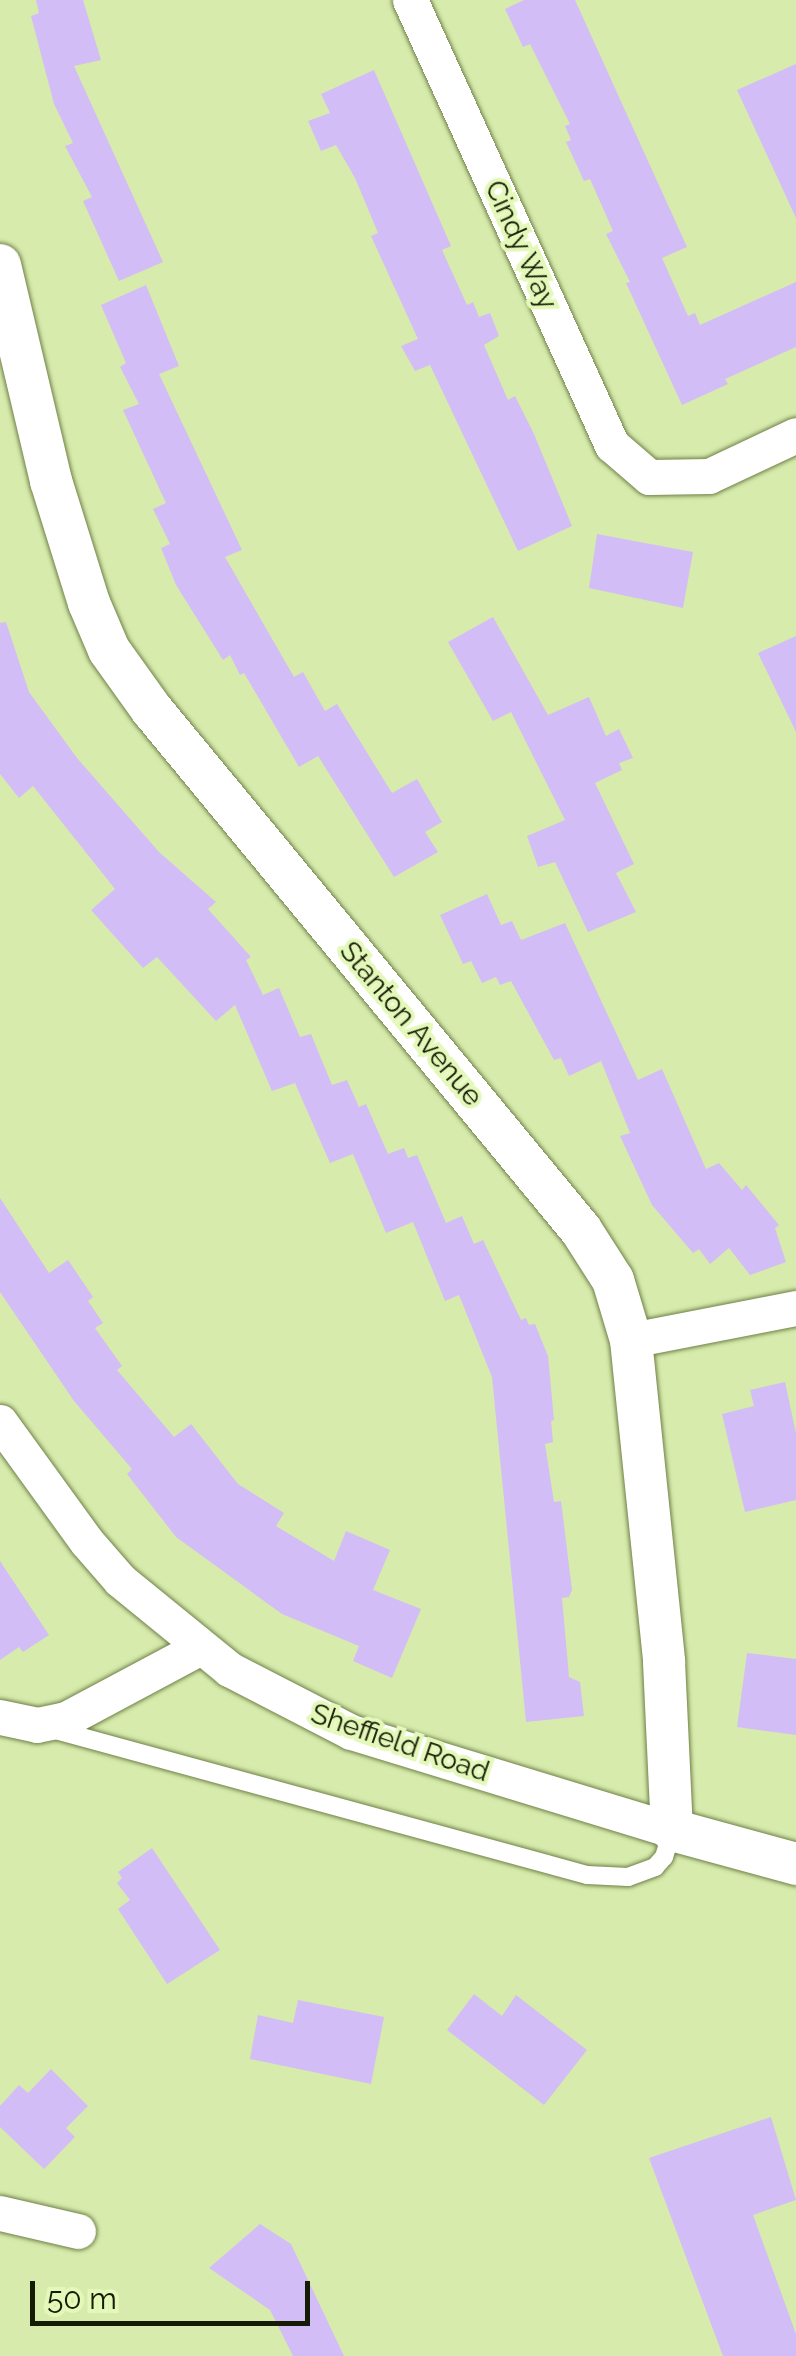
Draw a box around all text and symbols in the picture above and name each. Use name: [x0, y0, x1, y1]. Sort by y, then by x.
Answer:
street label: Cindy Way: [477, 175, 565, 315]
street label: Stanton Avenue: [332, 935, 490, 1113]
street label: Sheffield Road: [307, 1697, 493, 1789]
scale bar: [35, 2261, 315, 2323]
text: 50 m: [47, 2281, 117, 2316]

